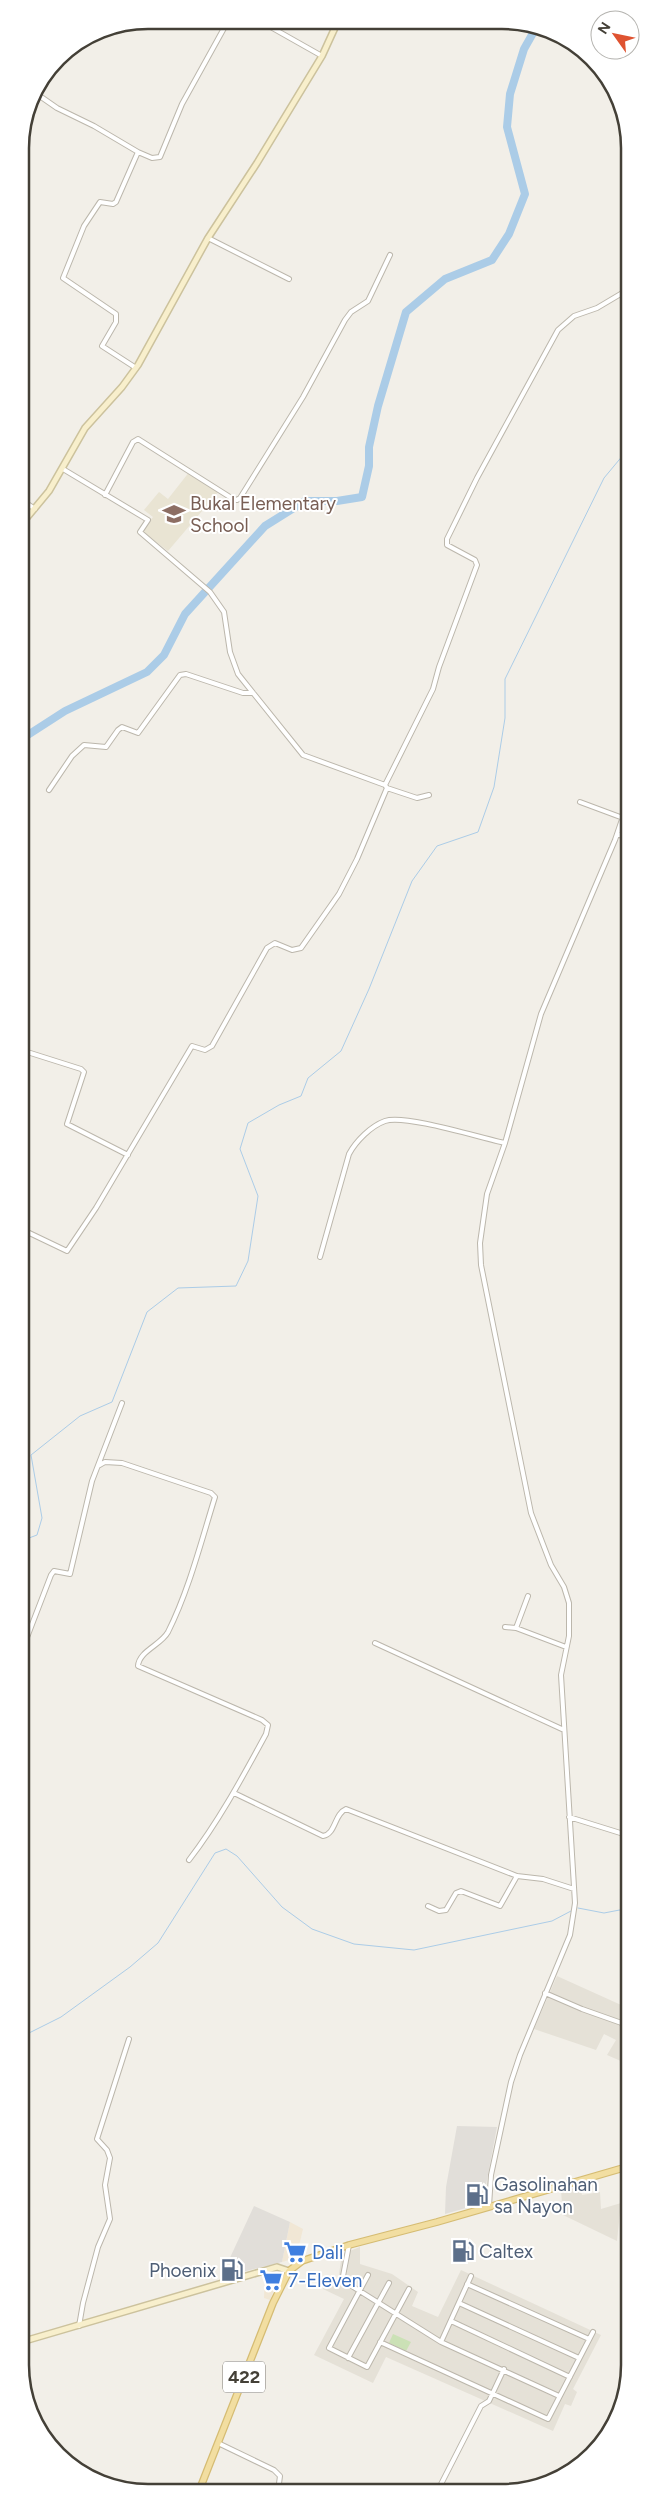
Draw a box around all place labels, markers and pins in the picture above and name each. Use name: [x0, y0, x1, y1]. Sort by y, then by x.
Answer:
place label: Bukal Elementary School: [190, 492, 336, 537]
school or university icon: Bukal Elementary School: [161, 501, 187, 527]
place label: Gasolinahan sa Nayon: [494, 2173, 598, 2218]
fuel station icon: Gasolinahan sa Nayon: [464, 2182, 490, 2208]
fuel station icon: Caltex: [450, 2238, 476, 2264]
supermarket icon: Dali: [282, 2239, 308, 2265]
place label: Caltex: [479, 2240, 533, 2263]
place label: Dali: [312, 2241, 343, 2264]
fuel station icon: Phoenix: [219, 2257, 245, 2283]
place label: Phoenix: [149, 2259, 216, 2282]
supermarket icon: 7-Eleven: [258, 2267, 284, 2293]
place label: 7-Eleven: [288, 2269, 362, 2292]

